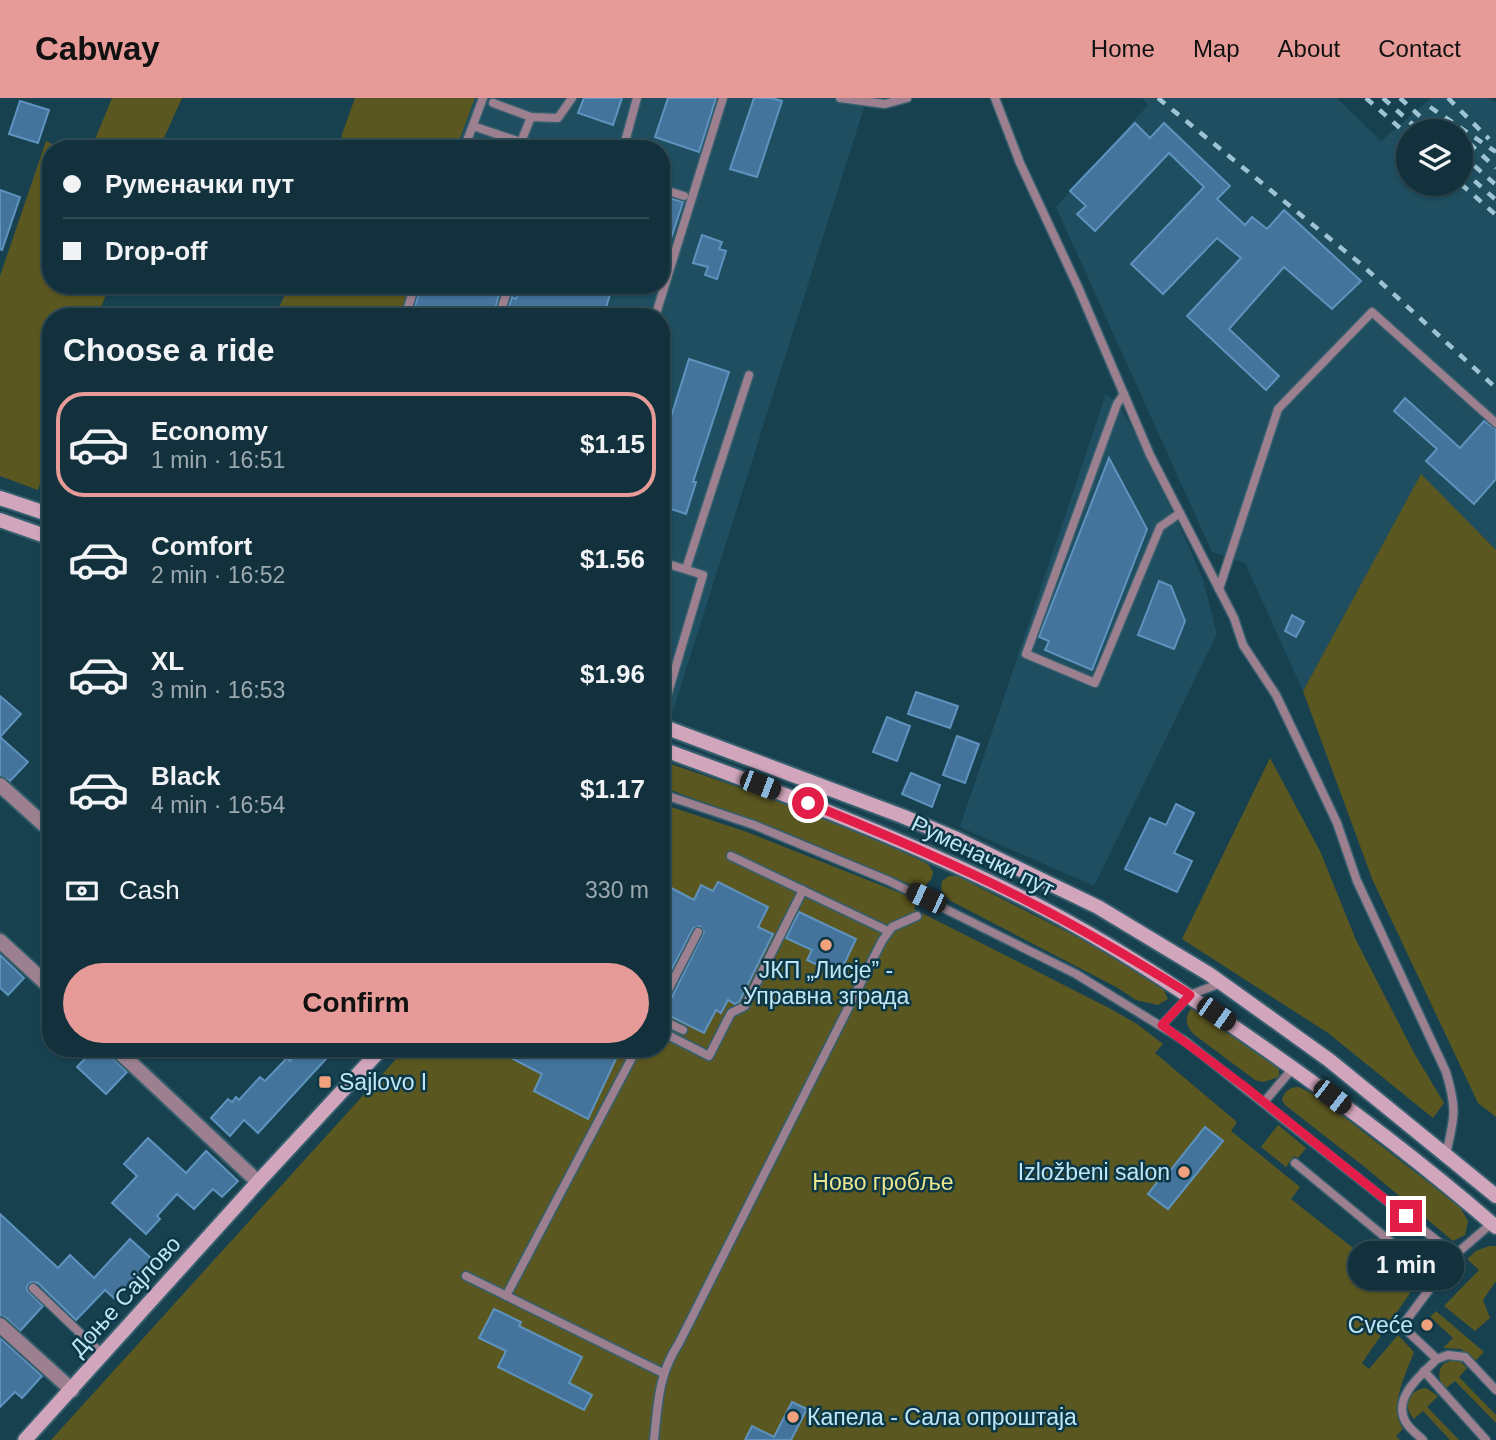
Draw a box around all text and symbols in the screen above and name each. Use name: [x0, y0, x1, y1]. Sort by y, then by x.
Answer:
text: Cabway: [35, 30, 160, 67]
text: Home: [1091, 35, 1155, 62]
text: Map: [1193, 35, 1240, 62]
text: About: [1278, 35, 1340, 62]
text: Contact: [1378, 35, 1461, 62]
map controls: [1396, 119, 1473, 196]
button: layers: [1396, 119, 1473, 196]
text: Руменачки пут: [105, 169, 294, 199]
text: Drop-off: [105, 236, 208, 266]
text: Choose a ride: [63, 332, 275, 368]
icon: car: [67, 413, 130, 476]
text: Economy: [151, 416, 268, 446]
text: $1.15: [580, 429, 645, 459]
text: 1 min · 16:51: [151, 447, 285, 473]
icon: car: [67, 528, 130, 591]
text: Comfort: [151, 531, 252, 561]
text: $1.56: [580, 544, 645, 574]
text: 2 min · 16:52: [151, 562, 285, 588]
icon: car: [67, 643, 130, 706]
text: XL: [151, 646, 184, 676]
text: $1.96: [580, 659, 645, 689]
text: 3 min · 16:53: [151, 677, 285, 703]
icon: car: [67, 758, 130, 821]
text: Black: [151, 761, 220, 791]
car: [737, 768, 784, 802]
text: $1.17: [580, 774, 645, 804]
route start: [792, 787, 824, 819]
text: 4 min · 16:54: [151, 792, 285, 818]
street label: Руменачки пут: [907, 810, 1059, 902]
icon: cash: [63, 872, 101, 910]
text: Cash: [119, 875, 180, 905]
text: 330 m: [585, 877, 649, 903]
car: [903, 880, 950, 916]
marker: ЈКП „Лисје” - Управна зграда: [818, 937, 834, 953]
place label: ЈКП „Лисје” - Управна зграда: [743, 957, 909, 1009]
button: Confirm: [63, 963, 649, 1043]
car: [1193, 993, 1240, 1035]
place label: Sajlovo I: [339, 1069, 427, 1095]
marker: Sajlovo I: [317, 1074, 333, 1090]
car: [1309, 1076, 1356, 1118]
place label: Izložbeni salon: [1018, 1159, 1170, 1185]
marker: Izložbeni salon: [1176, 1164, 1192, 1180]
park label: Ново гробље: [812, 1169, 954, 1195]
route end: [1390, 1200, 1422, 1232]
street label: Доње Сајлово: [64, 1231, 186, 1361]
callout: 1 min: [1348, 1240, 1464, 1290]
text: 1 min: [1376, 1252, 1436, 1278]
place label: Cveće: [1348, 1312, 1413, 1338]
marker: Cveće: [1419, 1317, 1435, 1333]
place label: Капела - Сала опроштаја: [807, 1404, 1077, 1430]
marker: Капела - Сала опроштаја: [785, 1409, 801, 1425]

